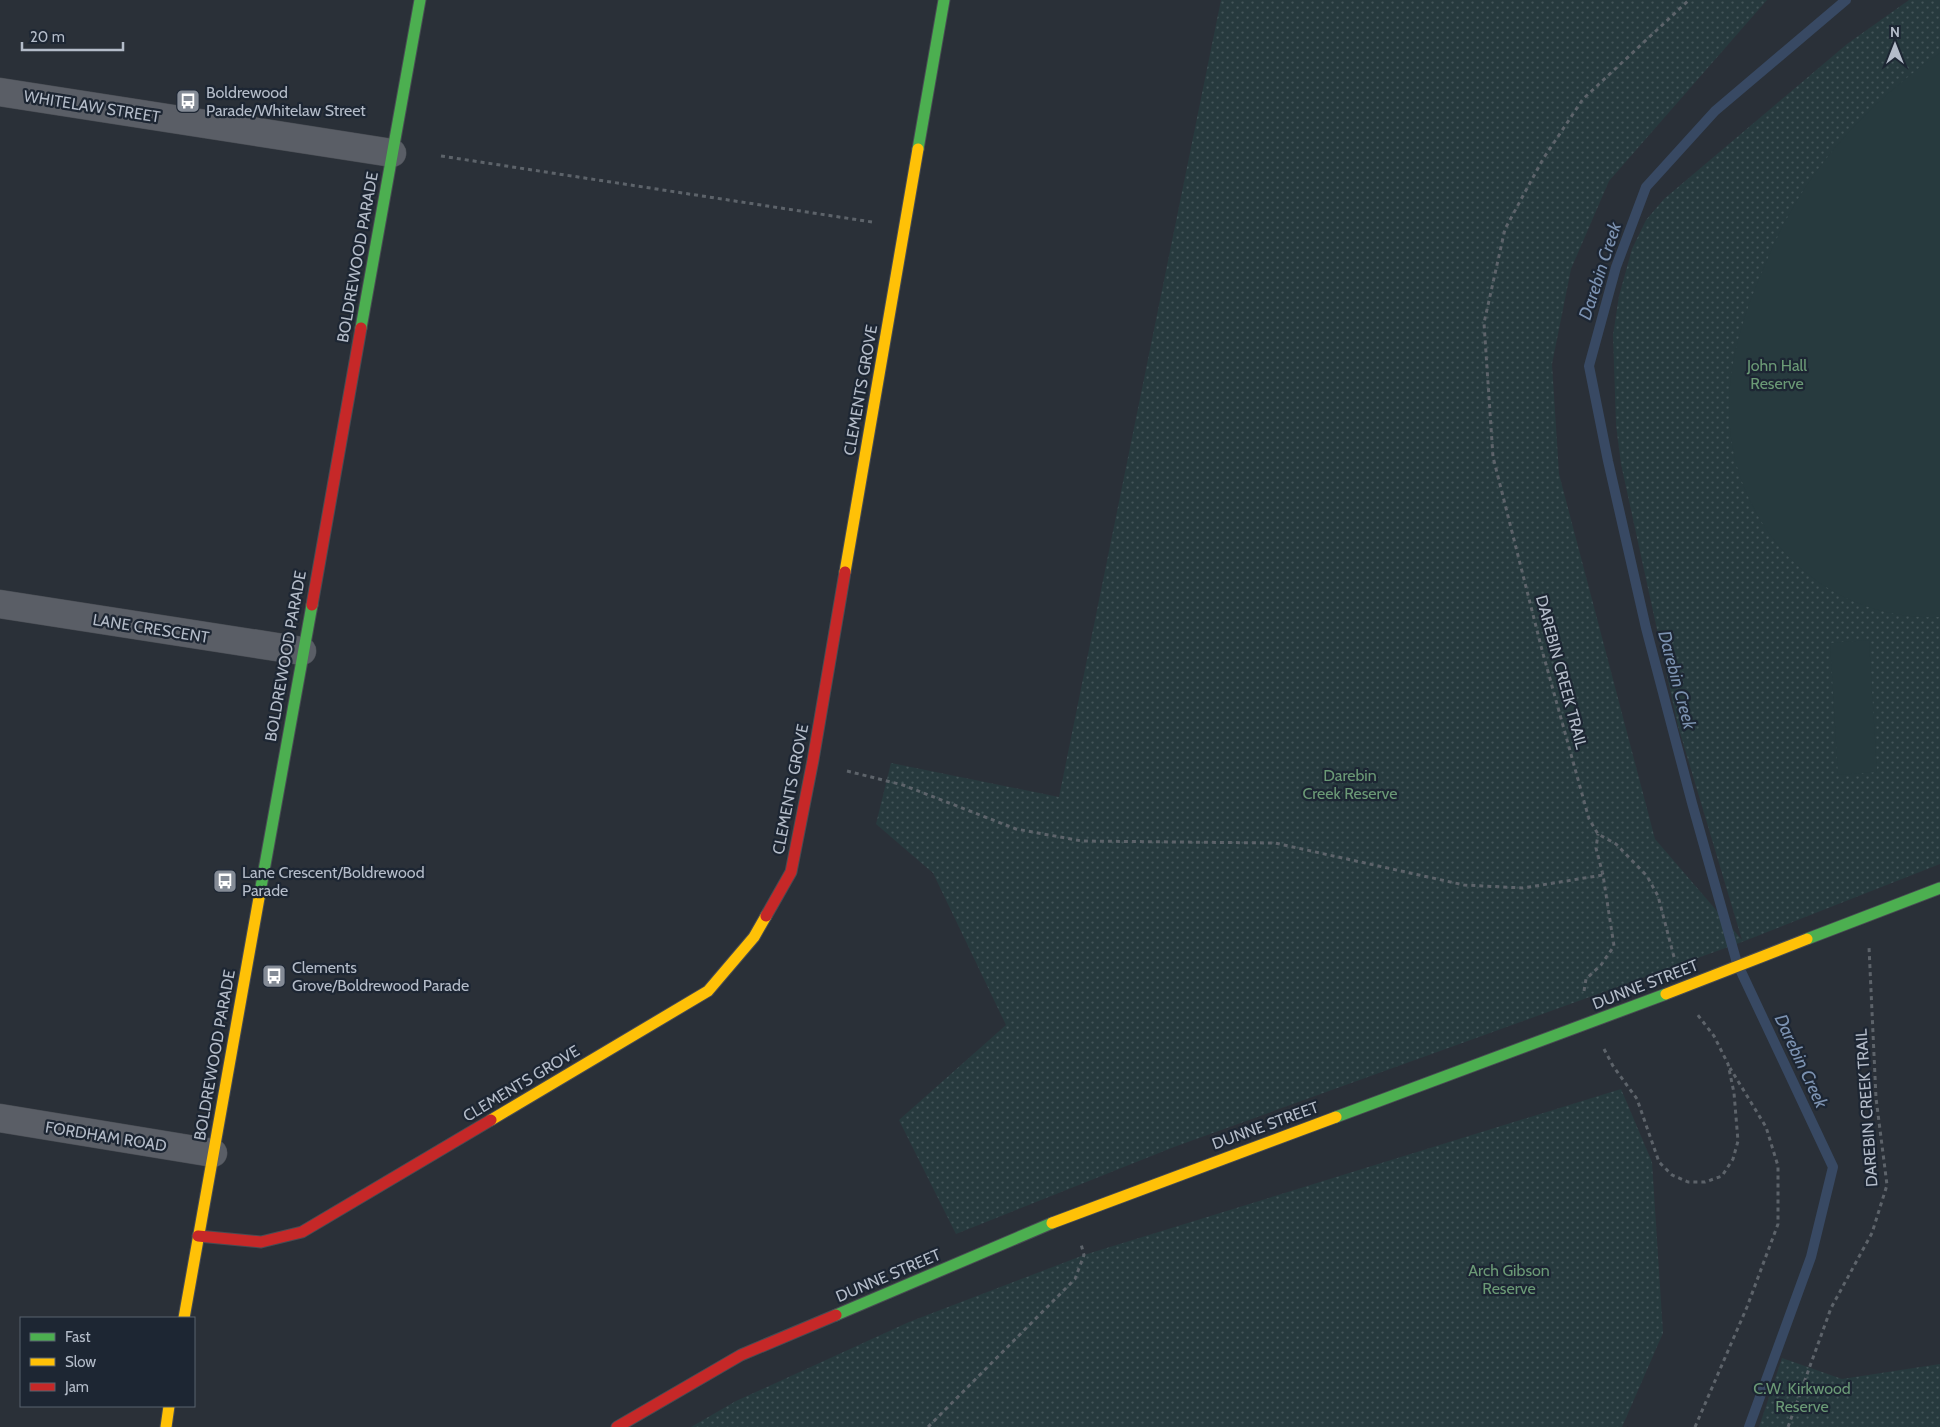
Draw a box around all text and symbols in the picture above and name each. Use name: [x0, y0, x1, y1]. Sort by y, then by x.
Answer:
scale bar: [22, 20, 124, 52]
north arrow: [1870, 20, 1920, 70]
text: N: [1890, 23, 1900, 41]
text: 20 m: [30, 28, 65, 46]
place label: Boldrewood Parade/Whitelaw Street: [206, 83, 366, 120]
street label: WHITELAW STREET: [22, 86, 162, 127]
bus stop icon: Boldrewood Parade/Whitelaw Street: [175, 88, 201, 114]
street label: BOLDREWOOD PARADE: [333, 170, 382, 344]
water label: Darebin Creek: [1574, 218, 1626, 323]
street label: CLEMENTS GROVE: [840, 323, 881, 457]
park label: John Hall Reserve: [1746, 356, 1807, 393]
street label: BOLDREWOOD PARADE: [261, 569, 310, 743]
street label: DAREBIN CREEK TRAIL: [1532, 593, 1591, 751]
street label: LANE CRESCENT: [91, 610, 211, 647]
water label: Darebin Creek: [1653, 628, 1701, 733]
street label: CLEMENTS GROVE: [769, 722, 812, 856]
park label: Darebin Creek Reserve: [1302, 766, 1398, 803]
place label: Lane Crescent/Boldrewood Parade: [242, 863, 425, 900]
bus stop icon: Lane Crescent/Boldrewood Parade: [212, 868, 238, 894]
street label: DUNNE STREET: [1590, 955, 1701, 1013]
place label: Clements Grove/Boldrewood Parade: [292, 958, 469, 995]
bus stop icon: Clements Grove/Boldrewood Parade: [261, 963, 287, 989]
street label: BOLDREWOOD PARADE: [190, 968, 239, 1142]
water label: Darebin Creek: [1770, 1010, 1833, 1113]
street label: DAREBIN CREEK TRAIL: [1851, 1028, 1881, 1188]
street label: CLEMENTS GROVE: [460, 1041, 583, 1126]
street label: DUNNE STREET: [1209, 1097, 1321, 1154]
street label: FORDHAM ROAD: [44, 1117, 168, 1155]
street label: DUNNE STREET: [833, 1245, 944, 1306]
park label: Arch Gibson Reserve: [1468, 1261, 1550, 1298]
legend: [20, 1317, 195, 1407]
text: Fast: [65, 1328, 90, 1346]
text: Slow: [65, 1353, 96, 1371]
text: Jam: [64, 1378, 89, 1396]
park label: C.W. Kirkwood Reserve: [1753, 1379, 1851, 1416]

